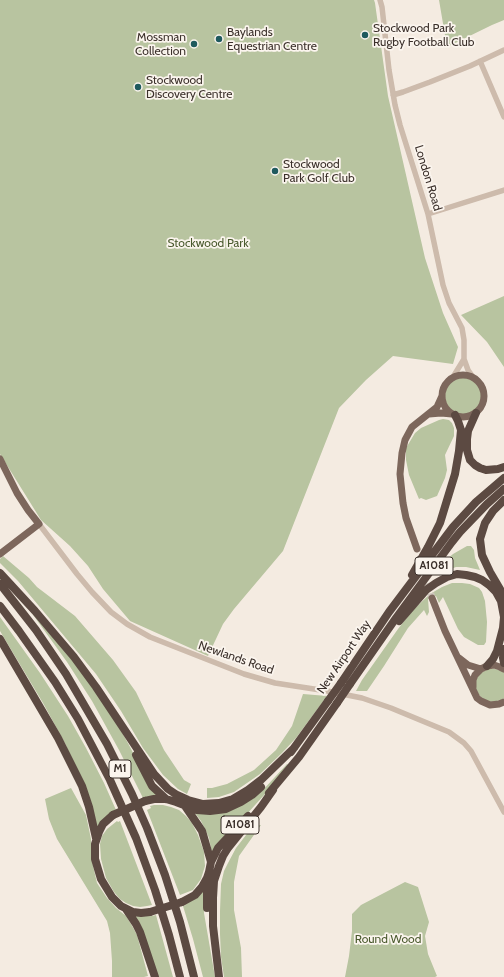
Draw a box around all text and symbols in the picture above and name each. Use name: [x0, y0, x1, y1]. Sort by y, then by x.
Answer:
place label: Stockwood Park Rugby Football Club: [373, 21, 475, 49]
place label: Baylands Equestrian Centre: [227, 25, 317, 53]
place label: Mossman Collection: [135, 30, 186, 58]
marker: Stockwood Park Rugby Football Club: [360, 30, 370, 40]
marker: Baylands Equestrian Centre: [214, 34, 224, 44]
marker: Mossman Collection: [189, 39, 199, 49]
place label: Stockwood Discovery Centre: [146, 73, 232, 101]
marker: Stockwood Discovery Centre: [133, 82, 143, 92]
street label: London Road: [411, 143, 445, 213]
place label: Stockwood Park Golf Club: [283, 157, 355, 185]
marker: Stockwood Park Golf Club: [270, 166, 280, 176]
park label: Stockwood Park: [167, 236, 249, 250]
road number: A1081: [415, 557, 453, 575]
street label: New Airport Way: [314, 617, 374, 697]
street label: Newlands Road: [196, 638, 276, 678]
road number: M1: [109, 760, 131, 778]
road number: A1081: [221, 816, 259, 834]
park label: Round Wood: [355, 932, 421, 946]

